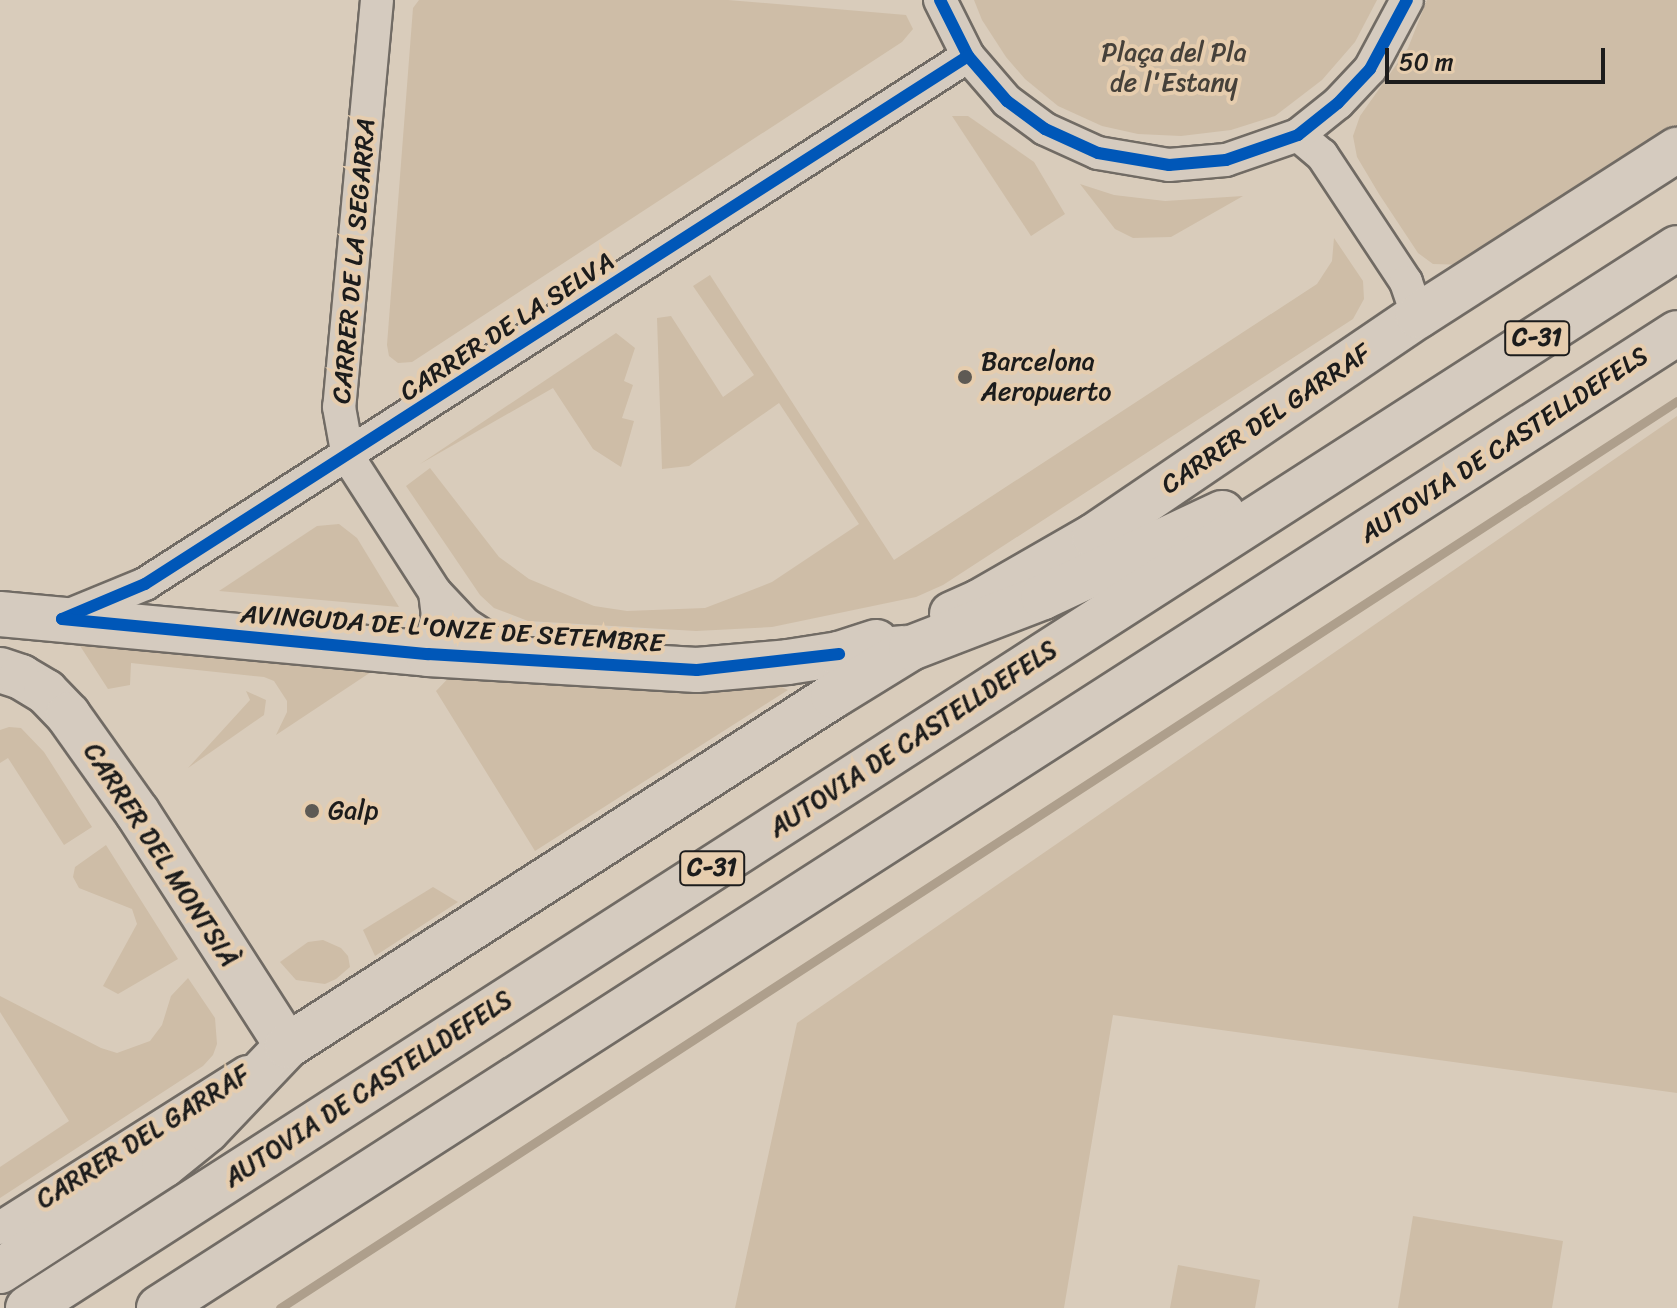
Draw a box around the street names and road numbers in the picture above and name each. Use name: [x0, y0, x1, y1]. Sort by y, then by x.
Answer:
street label: CARRER DE LA SEGARRA: [326, 117, 382, 405]
street label: CARRER DE LA SELVA: [394, 246, 620, 408]
road number: C-31: [1503, 318, 1571, 358]
street label: CARRER DEL GARRAF: [1155, 337, 1377, 501]
street label: AUTOVIA DE CASTELLDEFELS: [1354, 340, 1654, 550]
street label: AVINGUDA DE L'ONZE DE SETEMBRE: [239, 599, 665, 659]
street label: AUTOVIA DE CASTELLDEFELS: [763, 634, 1063, 844]
street label: CARRER DEL MONTSIÀ: [77, 737, 245, 973]
road number: C-31: [678, 848, 746, 888]
street label: AUTOVIA DE CASTELLDEFELS: [218, 984, 518, 1194]
street label: CARRER DEL GARRAF: [30, 1059, 256, 1215]

